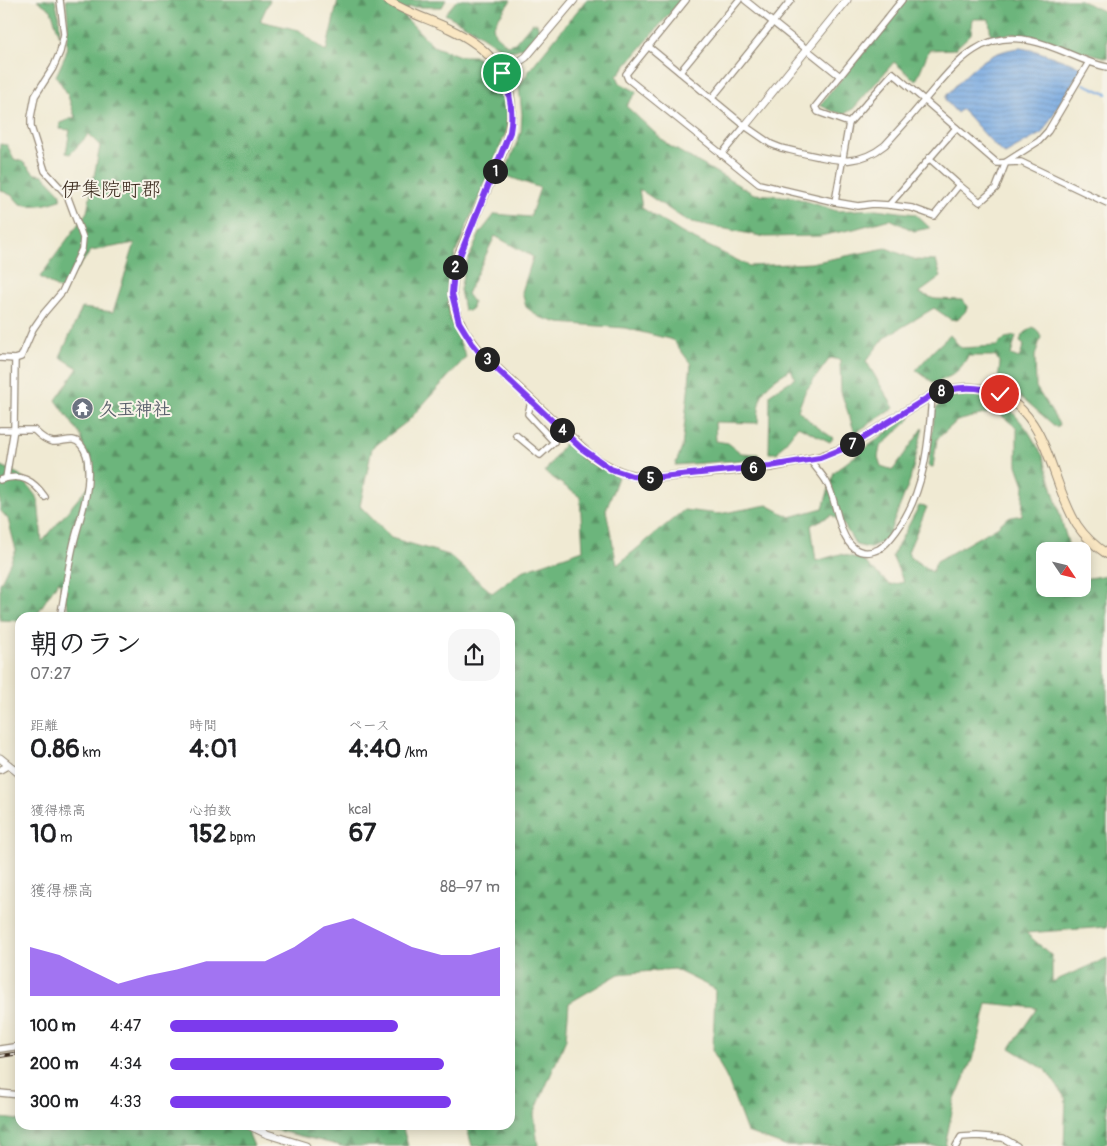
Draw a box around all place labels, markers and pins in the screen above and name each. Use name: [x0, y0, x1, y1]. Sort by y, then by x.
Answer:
pin: [481, 52, 523, 94]
pin: 1: [482, 158, 508, 184]
pin: 2: [442, 254, 468, 280]
pin: 3: [474, 346, 500, 372]
pin: [979, 373, 1021, 415]
pin: 8: [928, 378, 954, 404]
temple icon: 久玉神社: [71, 397, 95, 421]
place label: 久玉神社: [99, 398, 171, 421]
pin: 4: [550, 418, 574, 442]
pin: 7: [840, 432, 864, 456]
pin: 6: [740, 456, 766, 480]
pin: 5: [638, 466, 662, 490]

